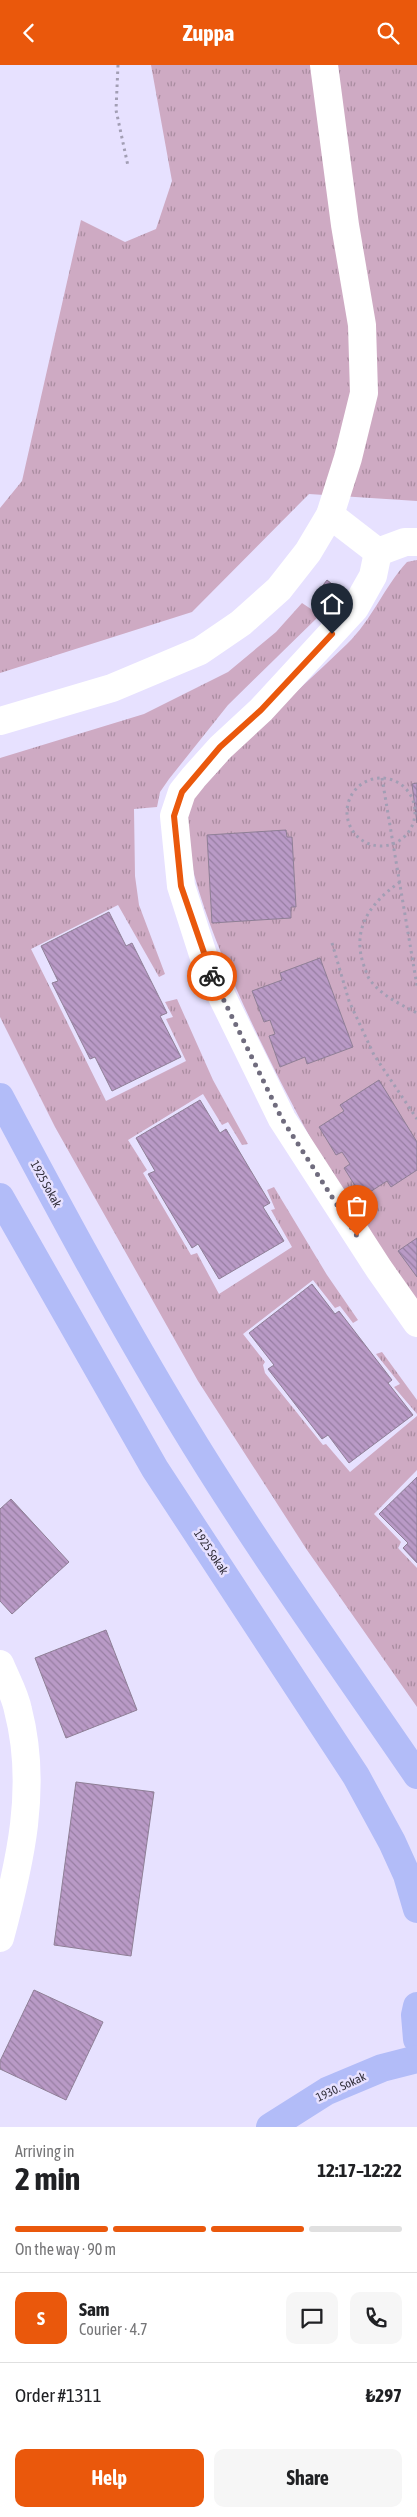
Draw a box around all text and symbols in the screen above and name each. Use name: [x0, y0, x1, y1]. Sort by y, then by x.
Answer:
icon: back: [15, 19, 43, 47]
icon: search: [374, 19, 402, 47]
text: Zuppa: [183, 20, 234, 46]
pin: [311, 583, 353, 634]
icon: home: [318, 590, 346, 618]
courier: [187, 951, 237, 1001]
icon: bike: [198, 962, 226, 990]
street label: 1925 Sokak: [28, 1158, 65, 1210]
pin: [336, 1185, 378, 1236]
icon: bag: [343, 1192, 371, 1220]
street label: 1925 Sokak: [191, 1527, 231, 1578]
street label: 1930. Sokak: [314, 2069, 369, 2105]
text: Arriving in: [15, 2142, 75, 2160]
text: 12:17–12:22: [317, 2159, 402, 2181]
text: 2 min: [15, 2160, 80, 2197]
text: On the way · 90 m: [15, 2240, 116, 2258]
button: chat: [286, 2292, 338, 2344]
button: phone: [350, 2292, 402, 2344]
text: Sam: [79, 2298, 110, 2320]
text: S: [37, 2307, 45, 2329]
text: Courier · 4.7: [79, 2320, 148, 2338]
text: Order #1311: [15, 2384, 102, 2406]
text: ₺297: [366, 2384, 402, 2406]
button: Help: [15, 2449, 204, 2507]
button: Share: [214, 2449, 402, 2507]

